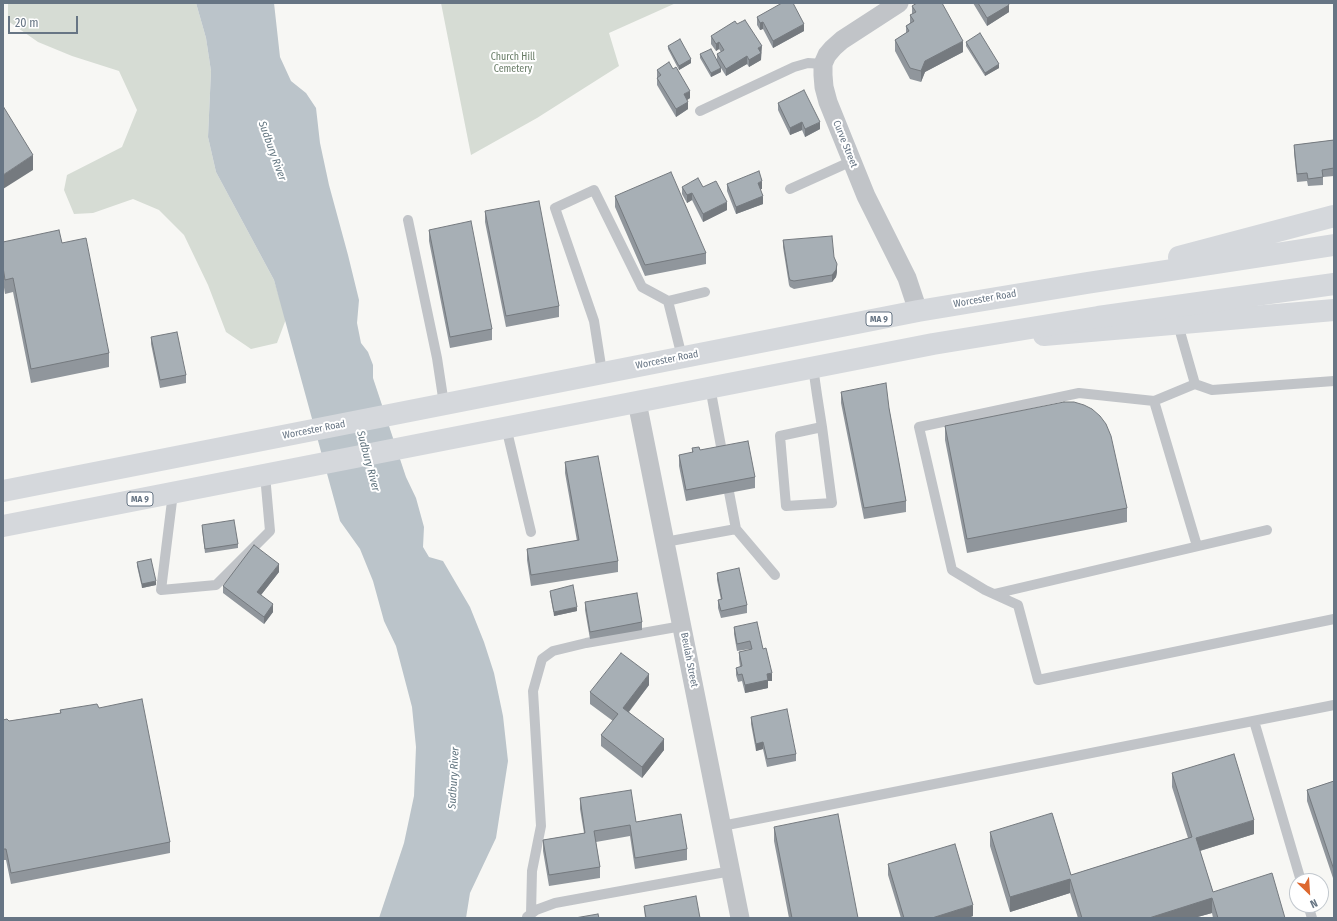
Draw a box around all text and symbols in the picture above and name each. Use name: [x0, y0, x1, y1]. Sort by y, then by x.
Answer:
scale bar: [10, 8, 80, 34]
text: 20 m: [15, 16, 39, 30]
park label: Church Hill Cemetery: [491, 51, 535, 74]
street label: Curve Street: [830, 119, 860, 169]
water label: Sudbury River: [255, 120, 289, 182]
street label: Worcester Road: [953, 288, 1017, 310]
road number: MA 9: [866, 312, 892, 326]
street label: Worcester Road: [635, 348, 699, 372]
street label: Worcester Road: [282, 418, 346, 442]
water label: Sudbury River: [354, 429, 382, 493]
road number: MA 9: [127, 492, 153, 506]
street label: Beulah Street: [678, 632, 700, 688]
water label: Sudbury River: [446, 747, 462, 809]
north arrow: [1289, 873, 1329, 913]
text: N: [1308, 896, 1320, 911]

